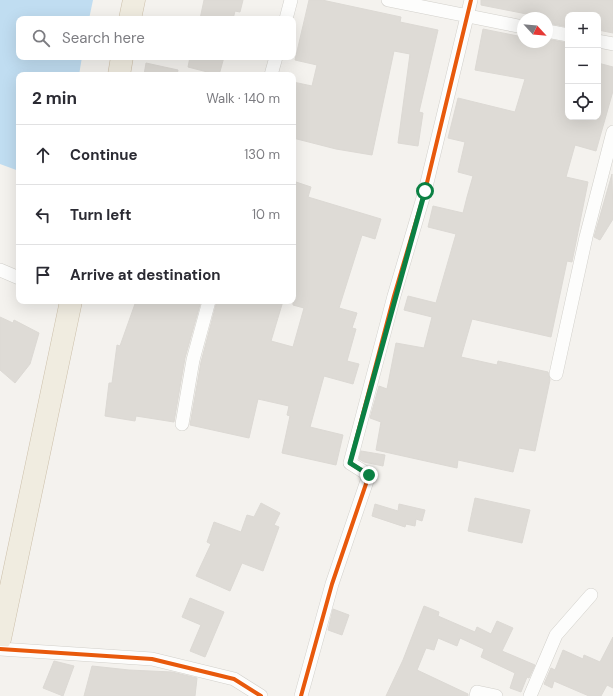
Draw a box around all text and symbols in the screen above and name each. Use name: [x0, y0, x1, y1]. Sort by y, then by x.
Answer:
north arrow: [517, 12, 553, 48]
map controls: [565, 12, 601, 120]
button: +: [565, 12, 601, 48]
search box: [16, 16, 296, 60]
icon: search: [30, 27, 52, 49]
text: Search here: [62, 28, 145, 48]
button: −: [565, 48, 601, 84]
button: locate: [565, 84, 601, 120]
text: 2 min: [32, 87, 77, 109]
text: Walk · 140 m: [206, 90, 280, 107]
icon: ahead: [32, 144, 54, 166]
text: Continue: [70, 145, 138, 165]
text: 130 m: [244, 146, 280, 163]
route start: [416, 182, 434, 200]
icon: left: [32, 204, 54, 226]
text: Turn left: [70, 205, 131, 225]
text: 10 m: [252, 206, 280, 223]
icon: arrive: [32, 264, 54, 286]
text: Arrive at destination: [70, 265, 221, 285]
route end: [360, 466, 378, 484]

